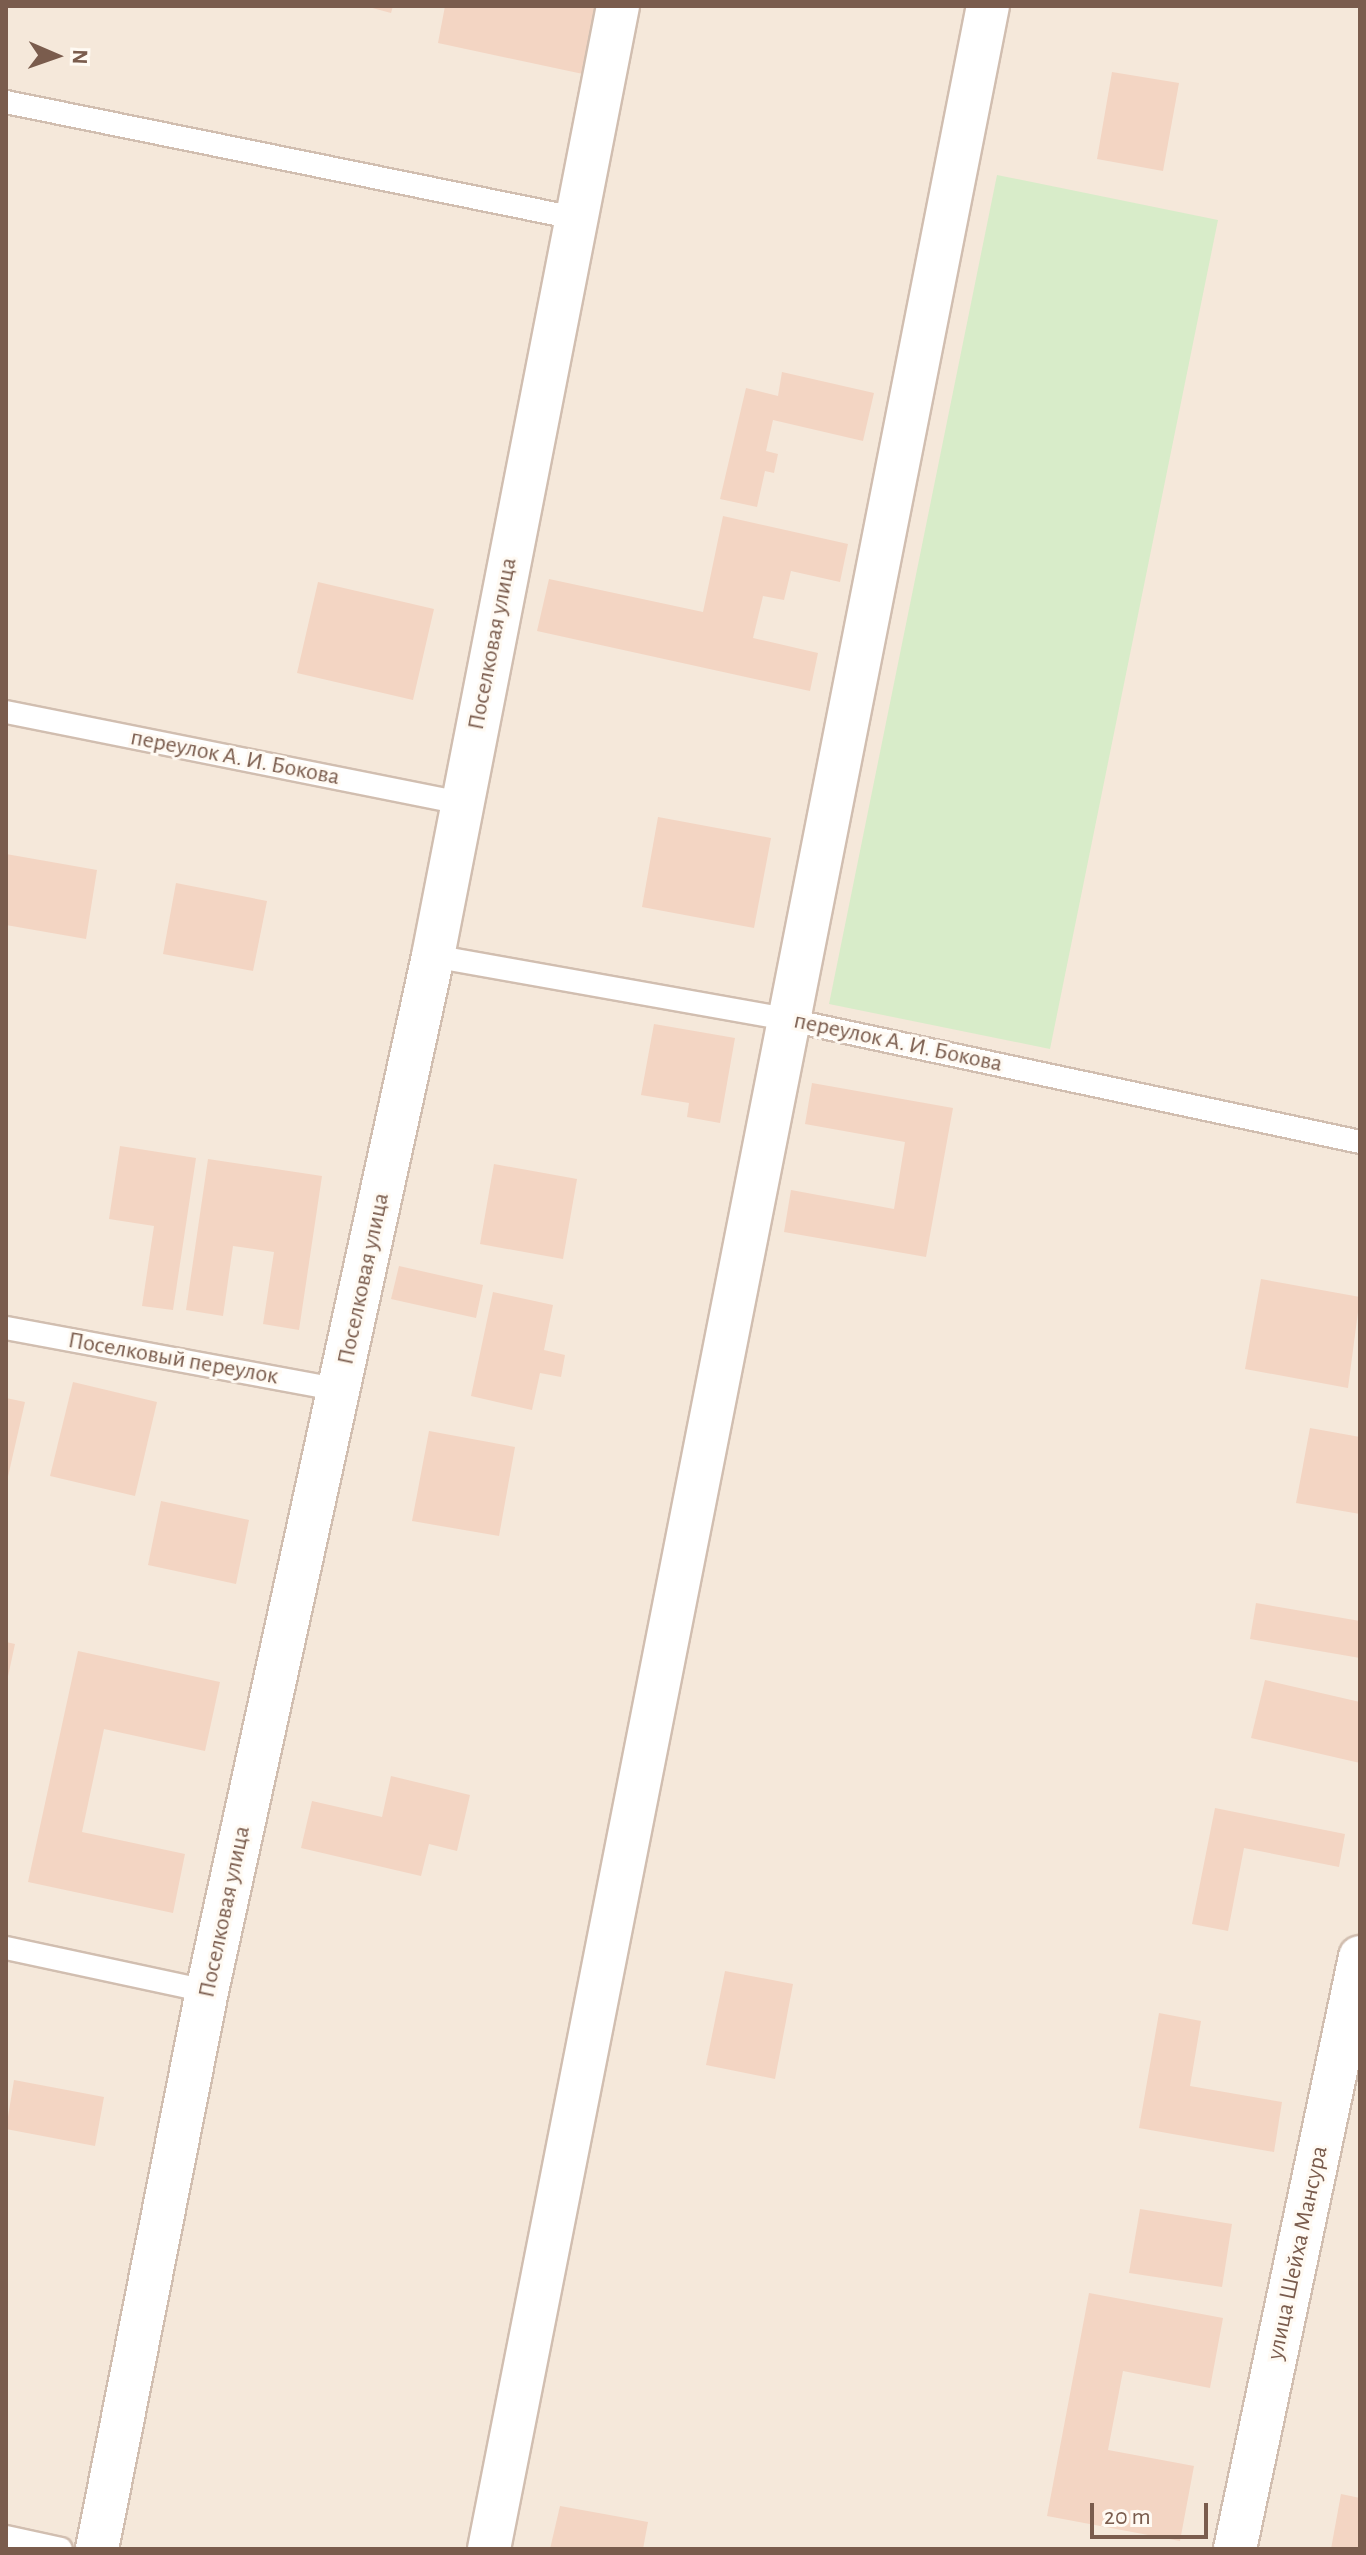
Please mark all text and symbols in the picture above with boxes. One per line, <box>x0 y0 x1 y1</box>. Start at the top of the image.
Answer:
north arrow <box>16 16 96 96</box>
text: N <box>69 49 91 65</box>
street label: Поселковая улица <box>462 555 524 733</box>
street label: переулок А. И. Бокова <box>128 724 342 792</box>
street label: переулок А. И. Бокова <box>791 1007 1005 1079</box>
street label: Поселковая улица <box>332 1190 396 1368</box>
street label: Поселковый переулок <box>66 1326 280 1392</box>
street label: Поселковая улица <box>193 1823 257 2001</box>
street label: улица Шейха Мансура <box>1261 2143 1335 2363</box>
scale bar <box>1094 2487 1212 2537</box>
text: 20 m <box>1104 2505 1151 2529</box>

